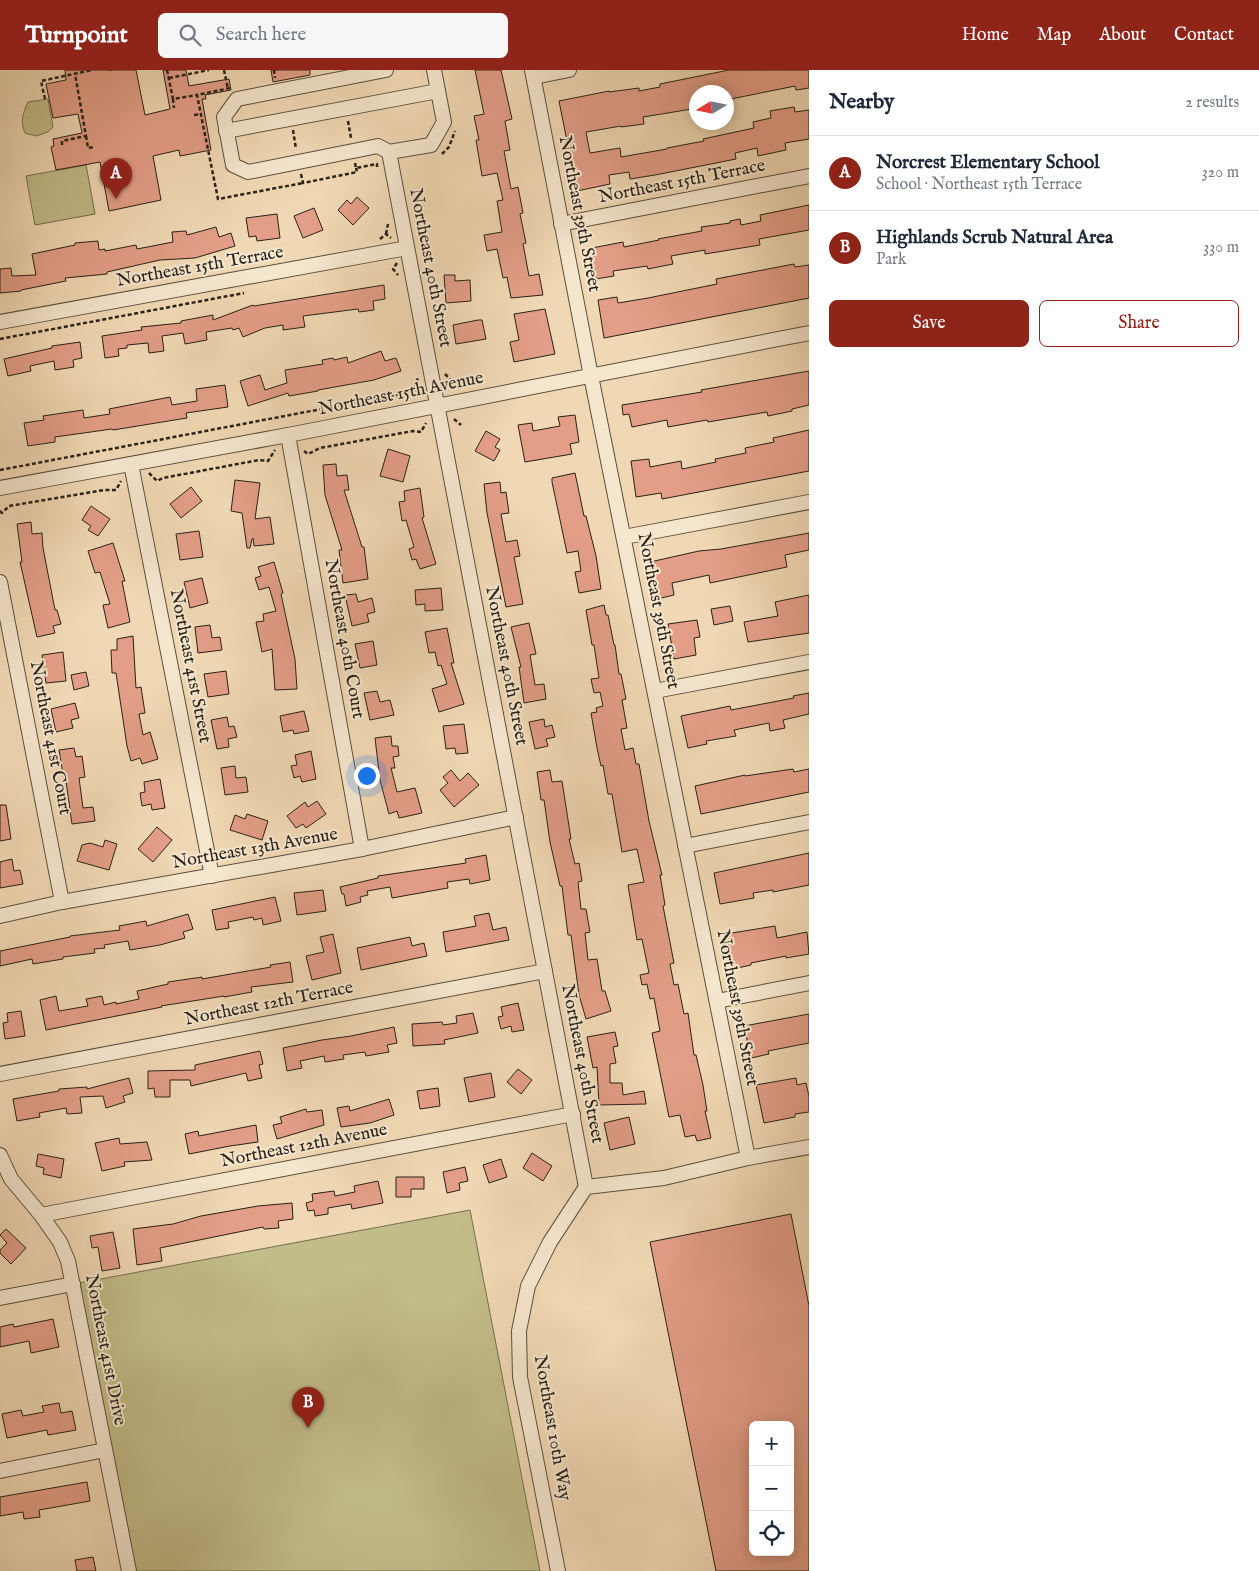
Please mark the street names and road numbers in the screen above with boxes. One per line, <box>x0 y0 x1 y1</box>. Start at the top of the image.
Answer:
street label: Northeast 39th Street <box>553 134 605 294</box>
street label: Northeast 15th Terrace <box>597 155 767 209</box>
street label: Northeast 40th Street <box>403 187 457 349</box>
street label: Northeast 15th Terrace <box>115 241 285 293</box>
street label: Northeast 15th Avenue <box>317 367 485 421</box>
street label: Northeast 39th Street <box>632 531 684 691</box>
street label: Northeast 40th Court <box>319 557 369 721</box>
street label: Northeast 40th Street <box>479 585 533 747</box>
street label: Northeast 41st Street <box>164 587 216 745</box>
street label: Northeast 41st Court <box>24 659 76 817</box>
street label: Northeast 13th Avenue <box>170 823 340 875</box>
street label: Northeast 39th Street <box>711 928 763 1088</box>
street label: Northeast 12th Terrace <box>183 976 355 1032</box>
street label: Northeast 40th Street <box>555 983 609 1145</box>
street label: Northeast 12th Avenue <box>219 1119 389 1173</box>
street label: Northeast 41st Drive <box>79 1273 131 1427</box>
street label: Northeast 10th Way <box>528 1354 576 1503</box>

